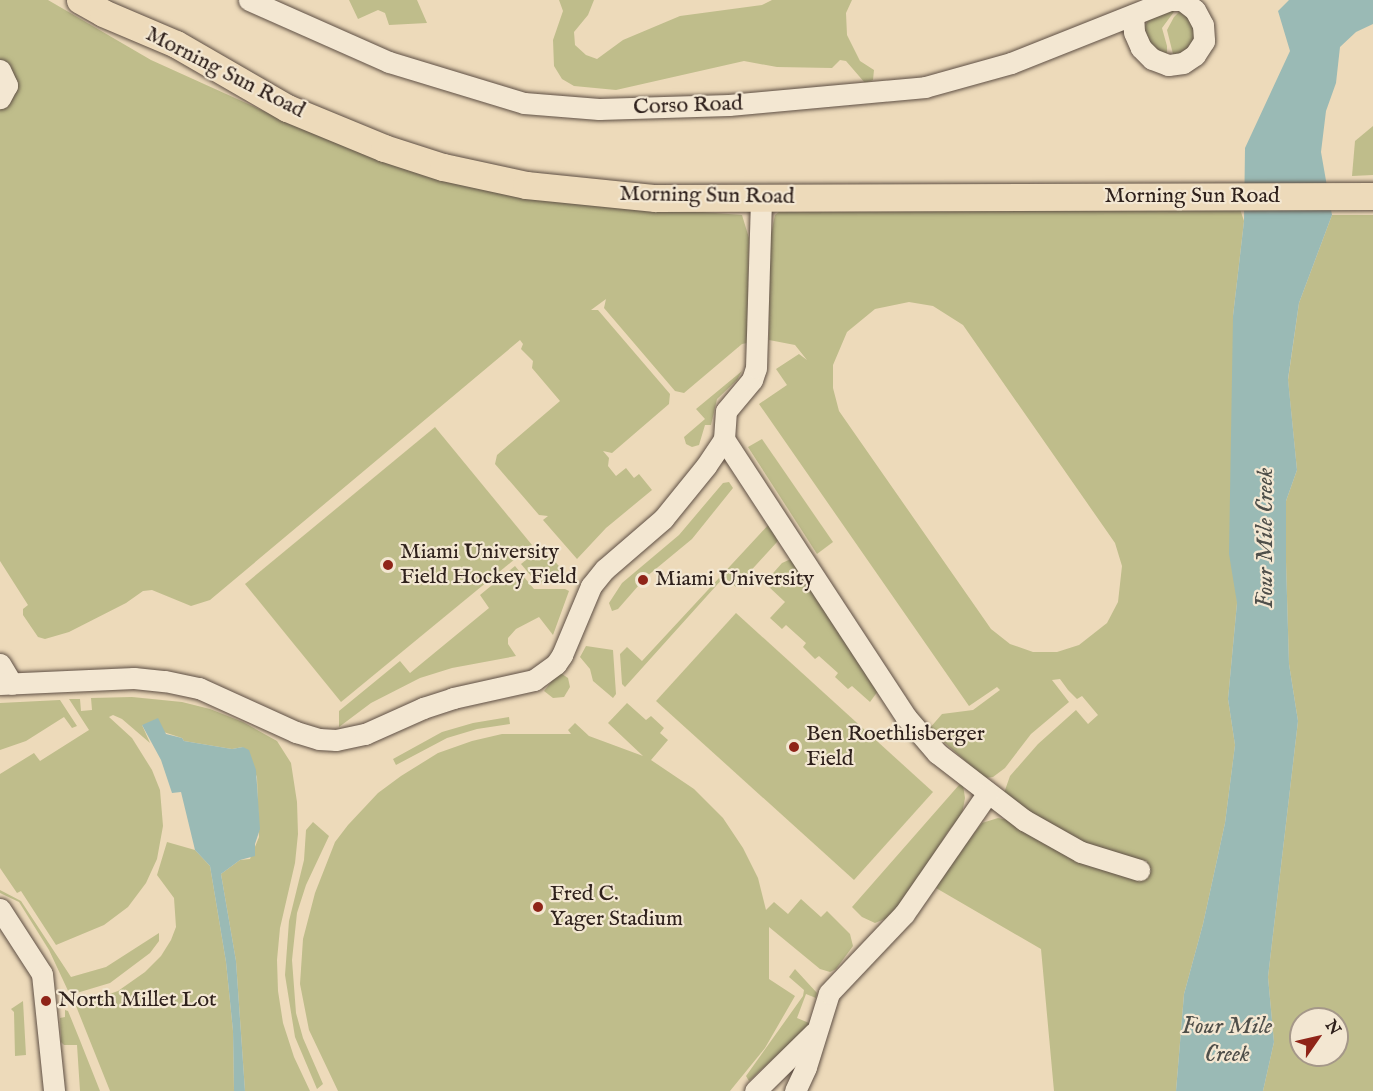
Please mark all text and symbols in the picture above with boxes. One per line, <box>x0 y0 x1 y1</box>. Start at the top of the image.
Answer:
street label: Morning Sun Road <box>141 21 309 125</box>
street label: Corso Road <box>633 91 743 121</box>
street label: Morning Sun Road <box>619 181 795 211</box>
street label: Morning Sun Road <box>1104 184 1280 210</box>
water label: Four Mile Creek <box>1252 468 1280 608</box>
place label: Miami University Field Hockey Field <box>400 539 577 590</box>
marker: Miami University Field Hockey Field <box>381 558 395 572</box>
place label: Miami University <box>655 567 814 593</box>
marker: Miami University <box>636 573 650 587</box>
place label: Ben Roethlisberger Field <box>806 721 985 772</box>
marker: Ben Roethlisberger Field <box>787 740 801 754</box>
place label: Fred C. Yager Stadium <box>550 881 683 932</box>
marker: Fred C. Yager Stadium <box>531 900 545 914</box>
place label: North Millet Lot <box>58 988 217 1014</box>
marker: North Millet Lot <box>39 994 53 1008</box>
north arrow <box>1289 1007 1349 1067</box>
water label: Four Mile Creek <box>1182 1013 1272 1069</box>
text: N <box>1320 1017 1344 1039</box>

